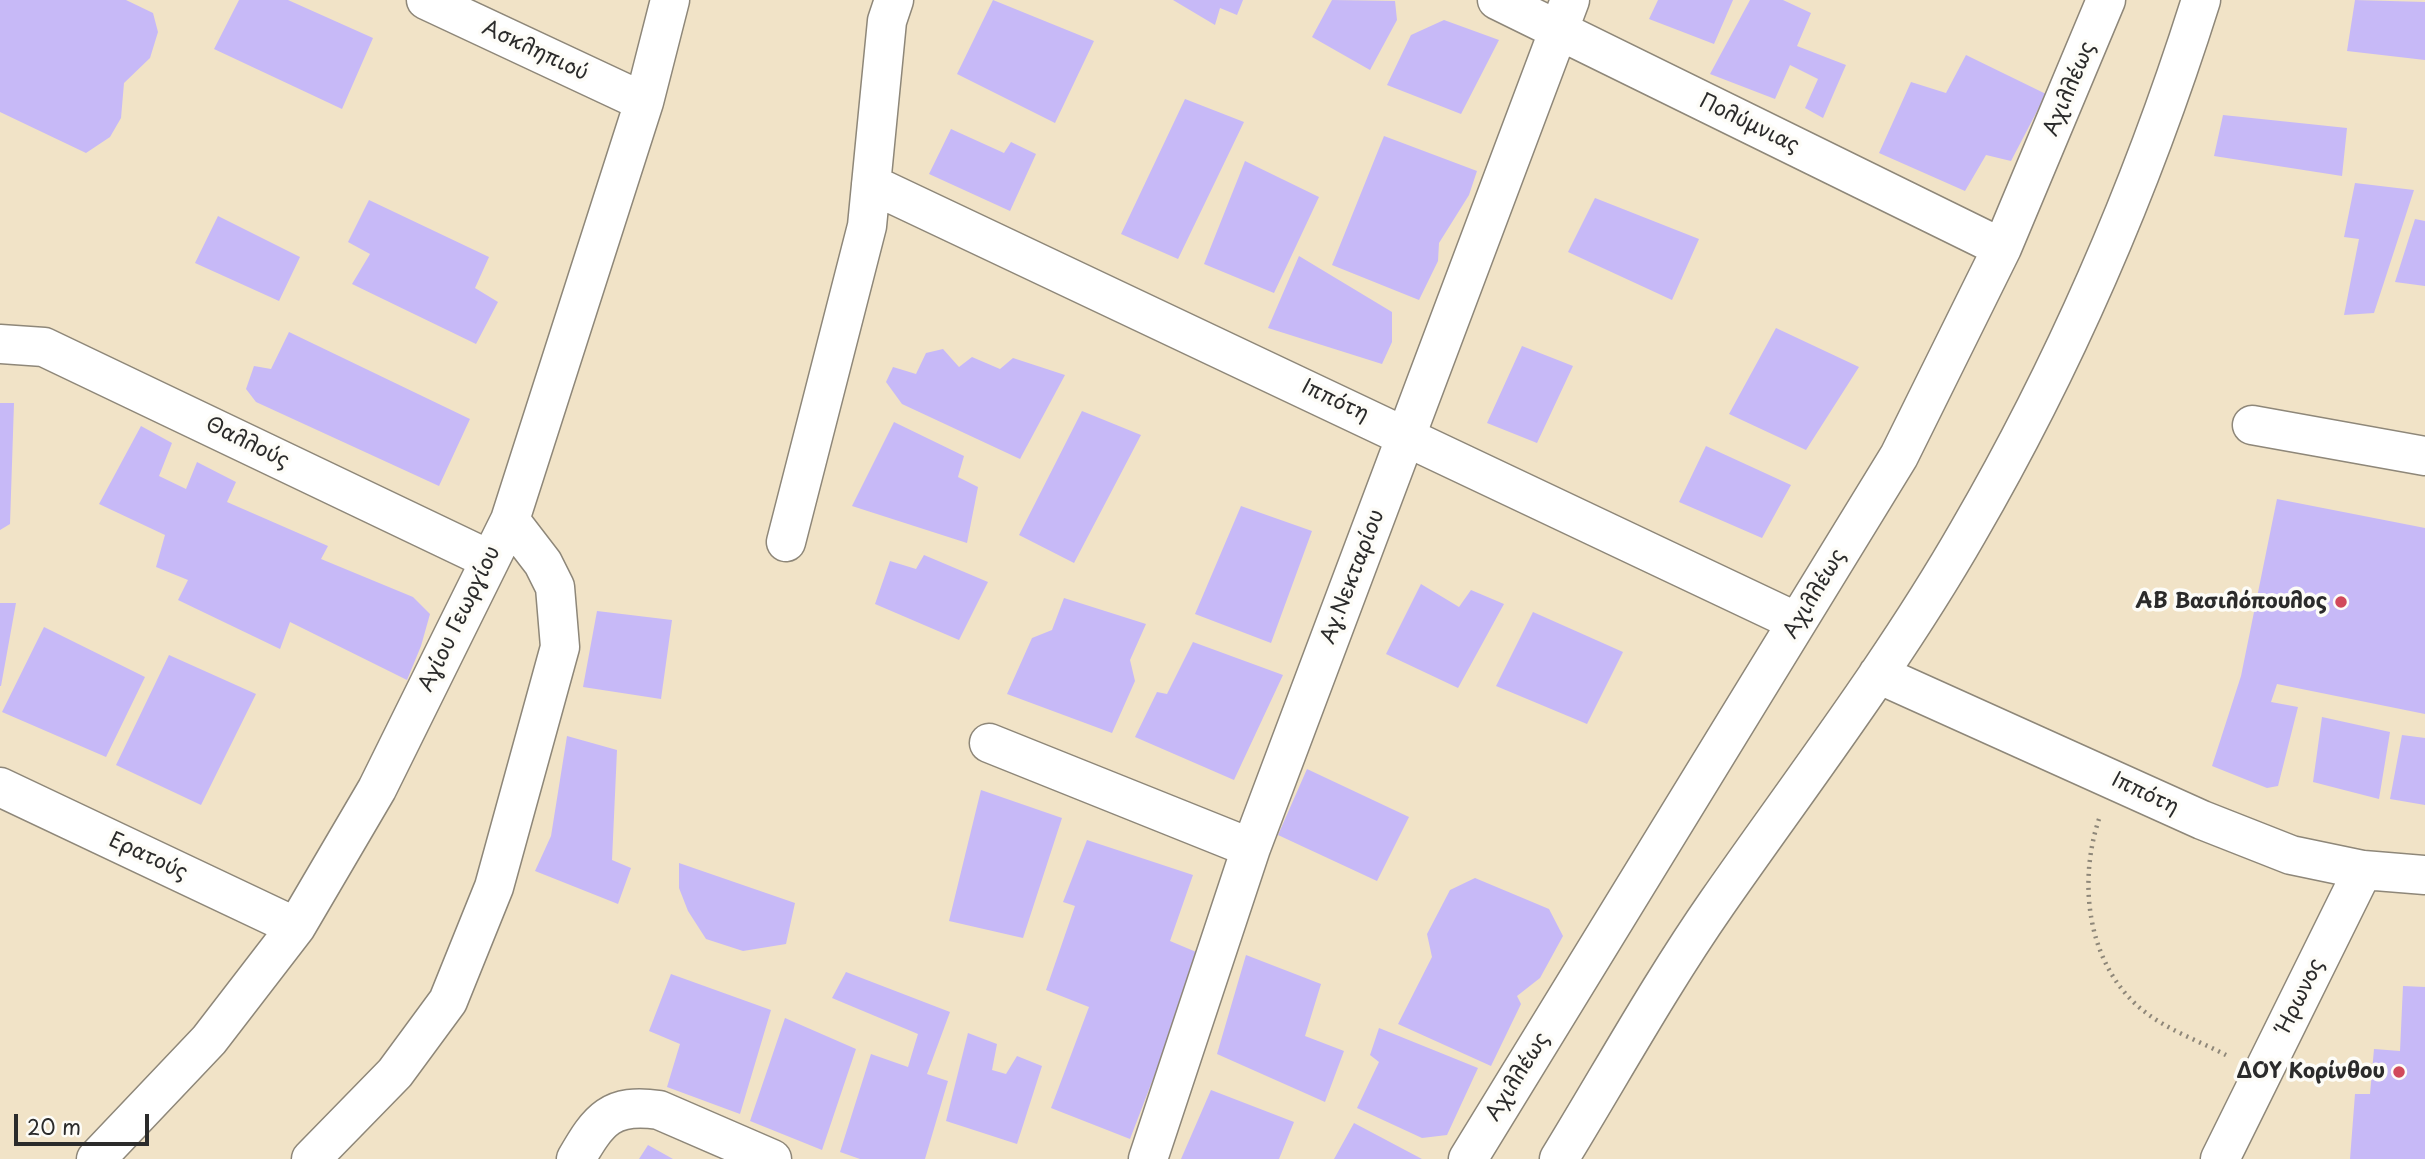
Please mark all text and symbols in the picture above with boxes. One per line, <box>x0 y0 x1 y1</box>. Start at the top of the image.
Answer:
street label: Ασκληπιού <box>478 16 592 86</box>
street label: Αχιλλέως <box>2039 38 2101 140</box>
street label: Πολύμνιας <box>1695 89 1803 159</box>
street label: Ιππότη <box>1297 375 1373 427</box>
street label: Θαλλούς <box>201 412 293 474</box>
street label: Αγ.Νεκταρίου <box>1316 506 1390 648</box>
street label: Αγίου Γεωργίου <box>414 542 506 696</box>
street label: Αχιλλέως <box>1779 545 1851 643</box>
place label: ΑΒ Βασιλόπουλος <box>2136 589 2327 615</box>
marker: ΑΒ Βασιλόπουλος <box>2333 594 2349 610</box>
street label: Ιππότη <box>2107 768 2183 820</box>
street label: Ερατούς <box>105 828 191 886</box>
street label: Ήρωνος <box>2272 955 2330 1037</box>
street label: Αχιλλέως <box>1481 1028 1555 1126</box>
place label: ΔΟΥ Κορίνθου <box>2236 1059 2385 1085</box>
marker: ΔΟΥ Κορίνθου <box>2391 1064 2407 1080</box>
scale bar <box>18 1100 152 1144</box>
text: 20 m <box>27 1110 81 1142</box>

